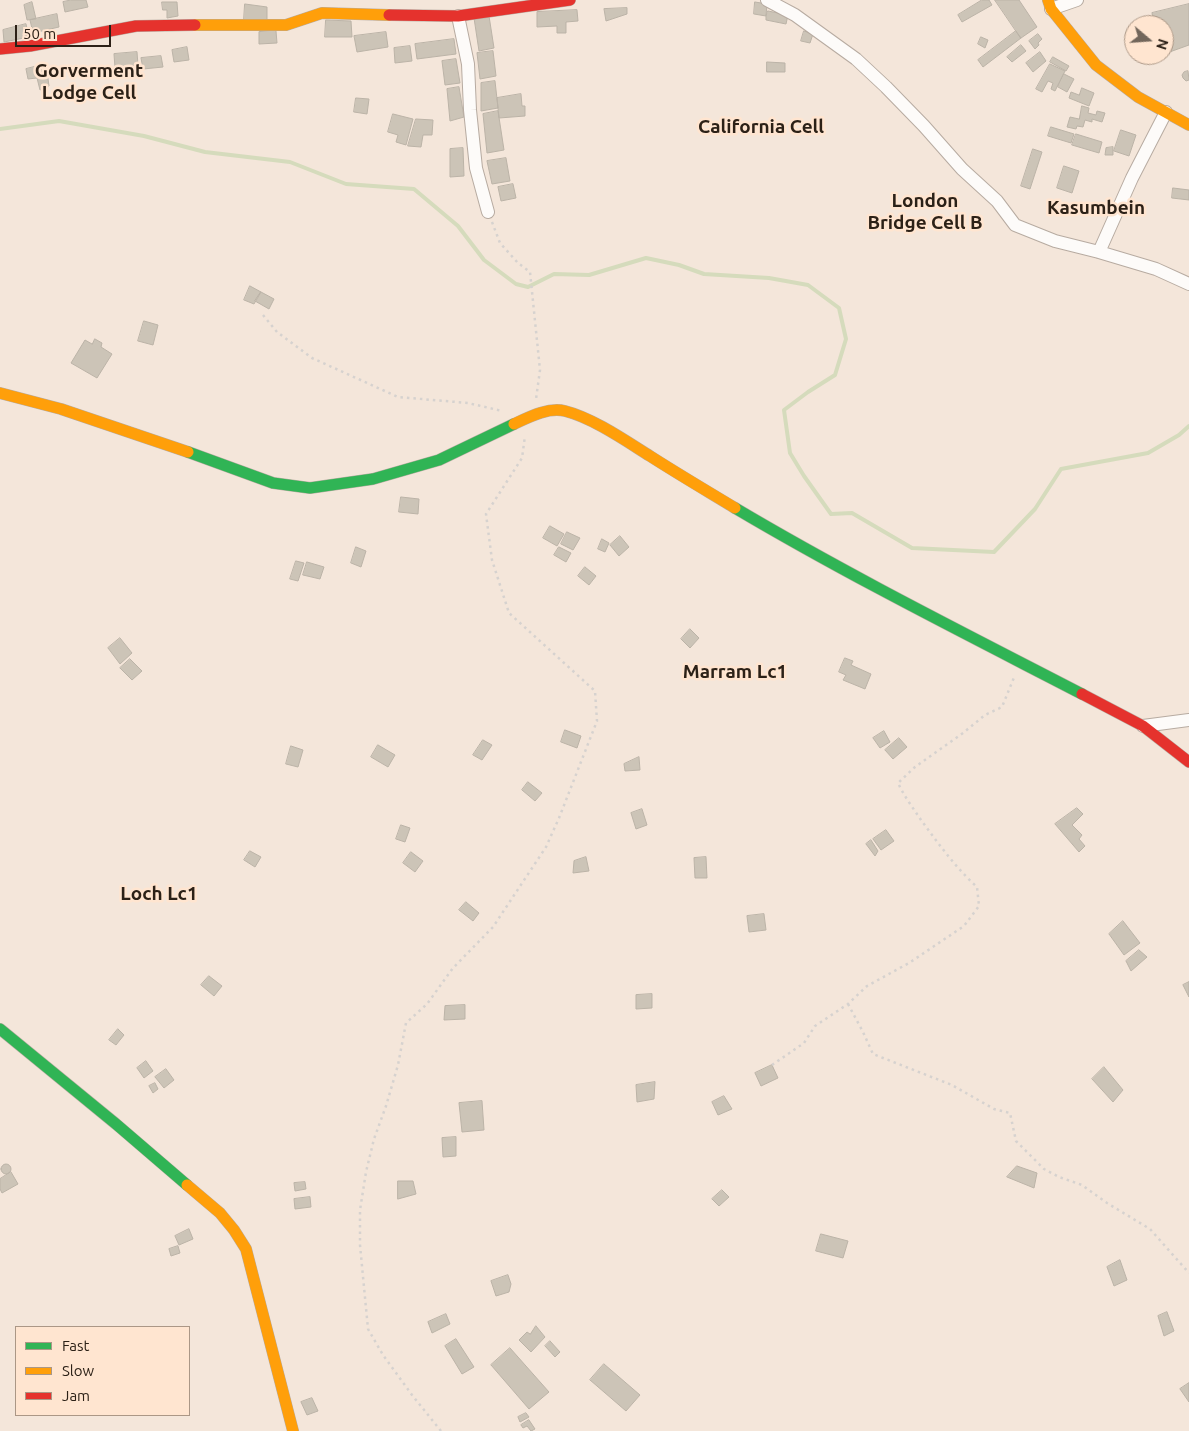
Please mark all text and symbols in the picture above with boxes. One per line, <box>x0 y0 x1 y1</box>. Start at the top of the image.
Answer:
scale bar <box>18 15 114 47</box>
north arrow <box>1124 15 1174 65</box>
text: 50 m <box>23 25 56 42</box>
text: N <box>1153 37 1172 52</box>
district label: Gorverment Lodge Cell <box>35 60 143 104</box>
district label: California Cell <box>698 116 824 138</box>
district label: London Bridge Cell B <box>867 190 983 234</box>
district label: Kasumbein <box>1047 197 1145 219</box>
district label: Marram Lc1 <box>683 661 787 683</box>
district label: Loch Lc1 <box>120 883 198 905</box>
legend <box>15 1326 190 1416</box>
text: Fast <box>62 1337 89 1354</box>
text: Slow <box>62 1362 94 1379</box>
text: Jam <box>62 1387 90 1404</box>

